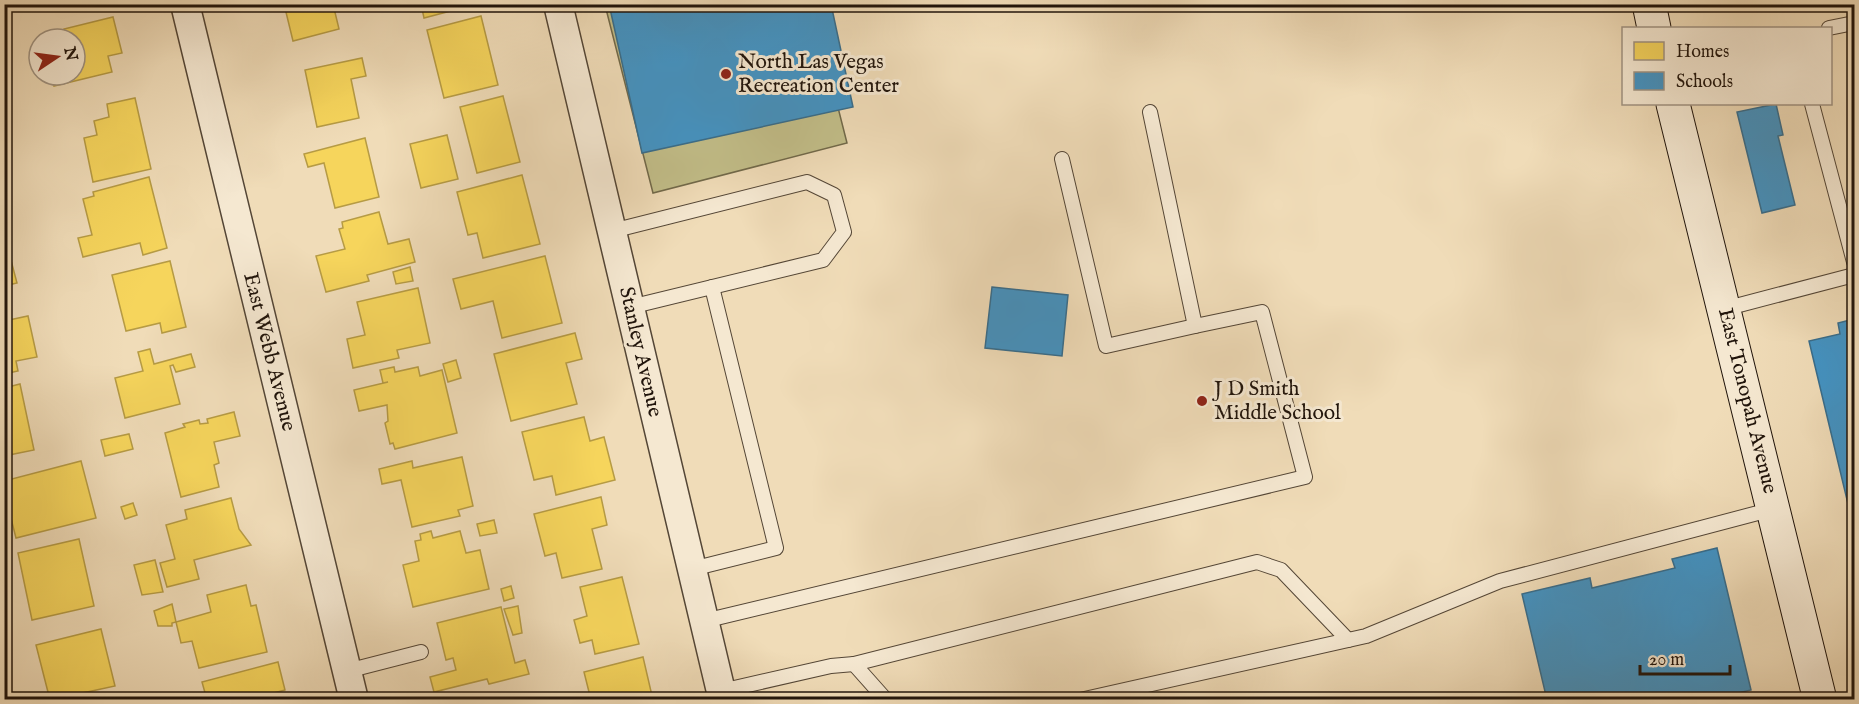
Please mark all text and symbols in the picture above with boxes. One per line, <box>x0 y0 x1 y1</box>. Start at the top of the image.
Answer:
north arrow <box>27 27 87 87</box>
legend <box>1622 27 1832 105</box>
text: Homes <box>1676 41 1729 64</box>
text: N <box>58 44 81 63</box>
place label: North Las Vegas Recreation Center <box>738 49 899 100</box>
marker: North Las Vegas Recreation Center <box>719 67 733 81</box>
text: Schools <box>1676 71 1733 94</box>
street label: East Webb Avenue <box>236 270 302 435</box>
street label: Stanley Avenue <box>612 284 668 420</box>
street label: East Tonopah Avenue <box>1711 305 1783 497</box>
place label: J D Smith Middle School <box>1212 376 1341 427</box>
marker: J D Smith Middle School <box>1195 394 1209 408</box>
scale bar <box>1640 638 1730 676</box>
text: 20 m <box>1649 649 1684 672</box>

